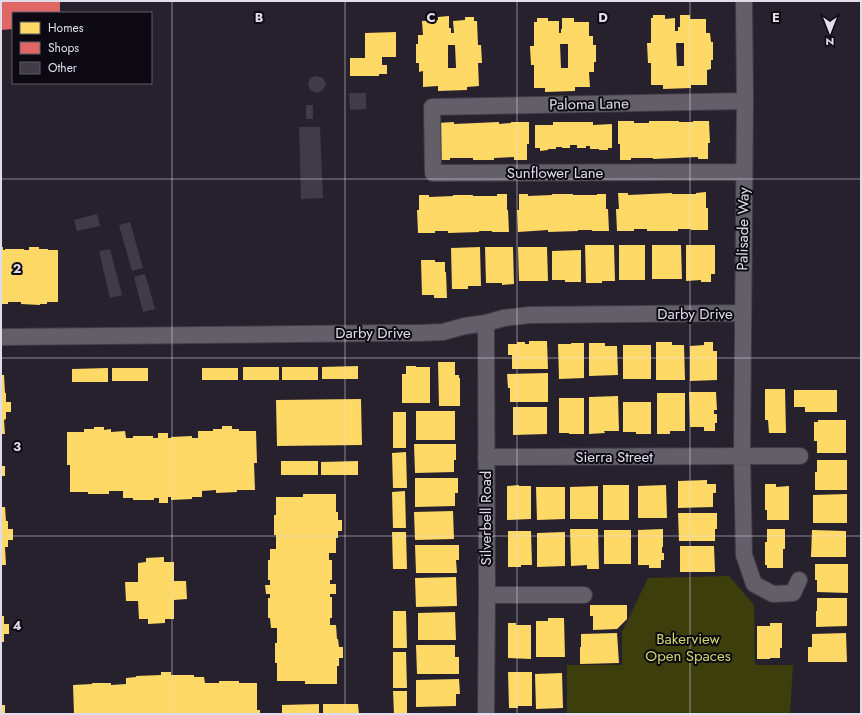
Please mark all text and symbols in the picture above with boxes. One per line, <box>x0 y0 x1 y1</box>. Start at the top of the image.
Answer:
text: B <box>255 8 264 27</box>
text: C <box>426 8 436 27</box>
text: D <box>598 8 608 27</box>
text: E <box>772 8 780 27</box>
legend <box>12 12 152 84</box>
north arrow <box>810 12 850 52</box>
text: Homes <box>48 19 84 37</box>
text: N <box>826 34 834 50</box>
text: Shops <box>48 39 79 57</box>
text: Other <box>48 59 78 77</box>
street label: Paloma Lane <box>549 92 629 116</box>
street label: Sunflower Lane <box>507 162 604 184</box>
street label: Palisade Way <box>731 187 755 271</box>
text: 2 <box>13 259 21 278</box>
street label: Darby Drive <box>657 303 733 325</box>
street label: Darby Drive <box>335 322 411 344</box>
text: 3 <box>13 437 21 456</box>
street label: Sierra Street <box>575 446 653 468</box>
street label: Silverbell Road <box>475 471 497 565</box>
text: 4 <box>12 616 22 635</box>
park label: Bakerview Open Spaces <box>645 628 731 667</box>

